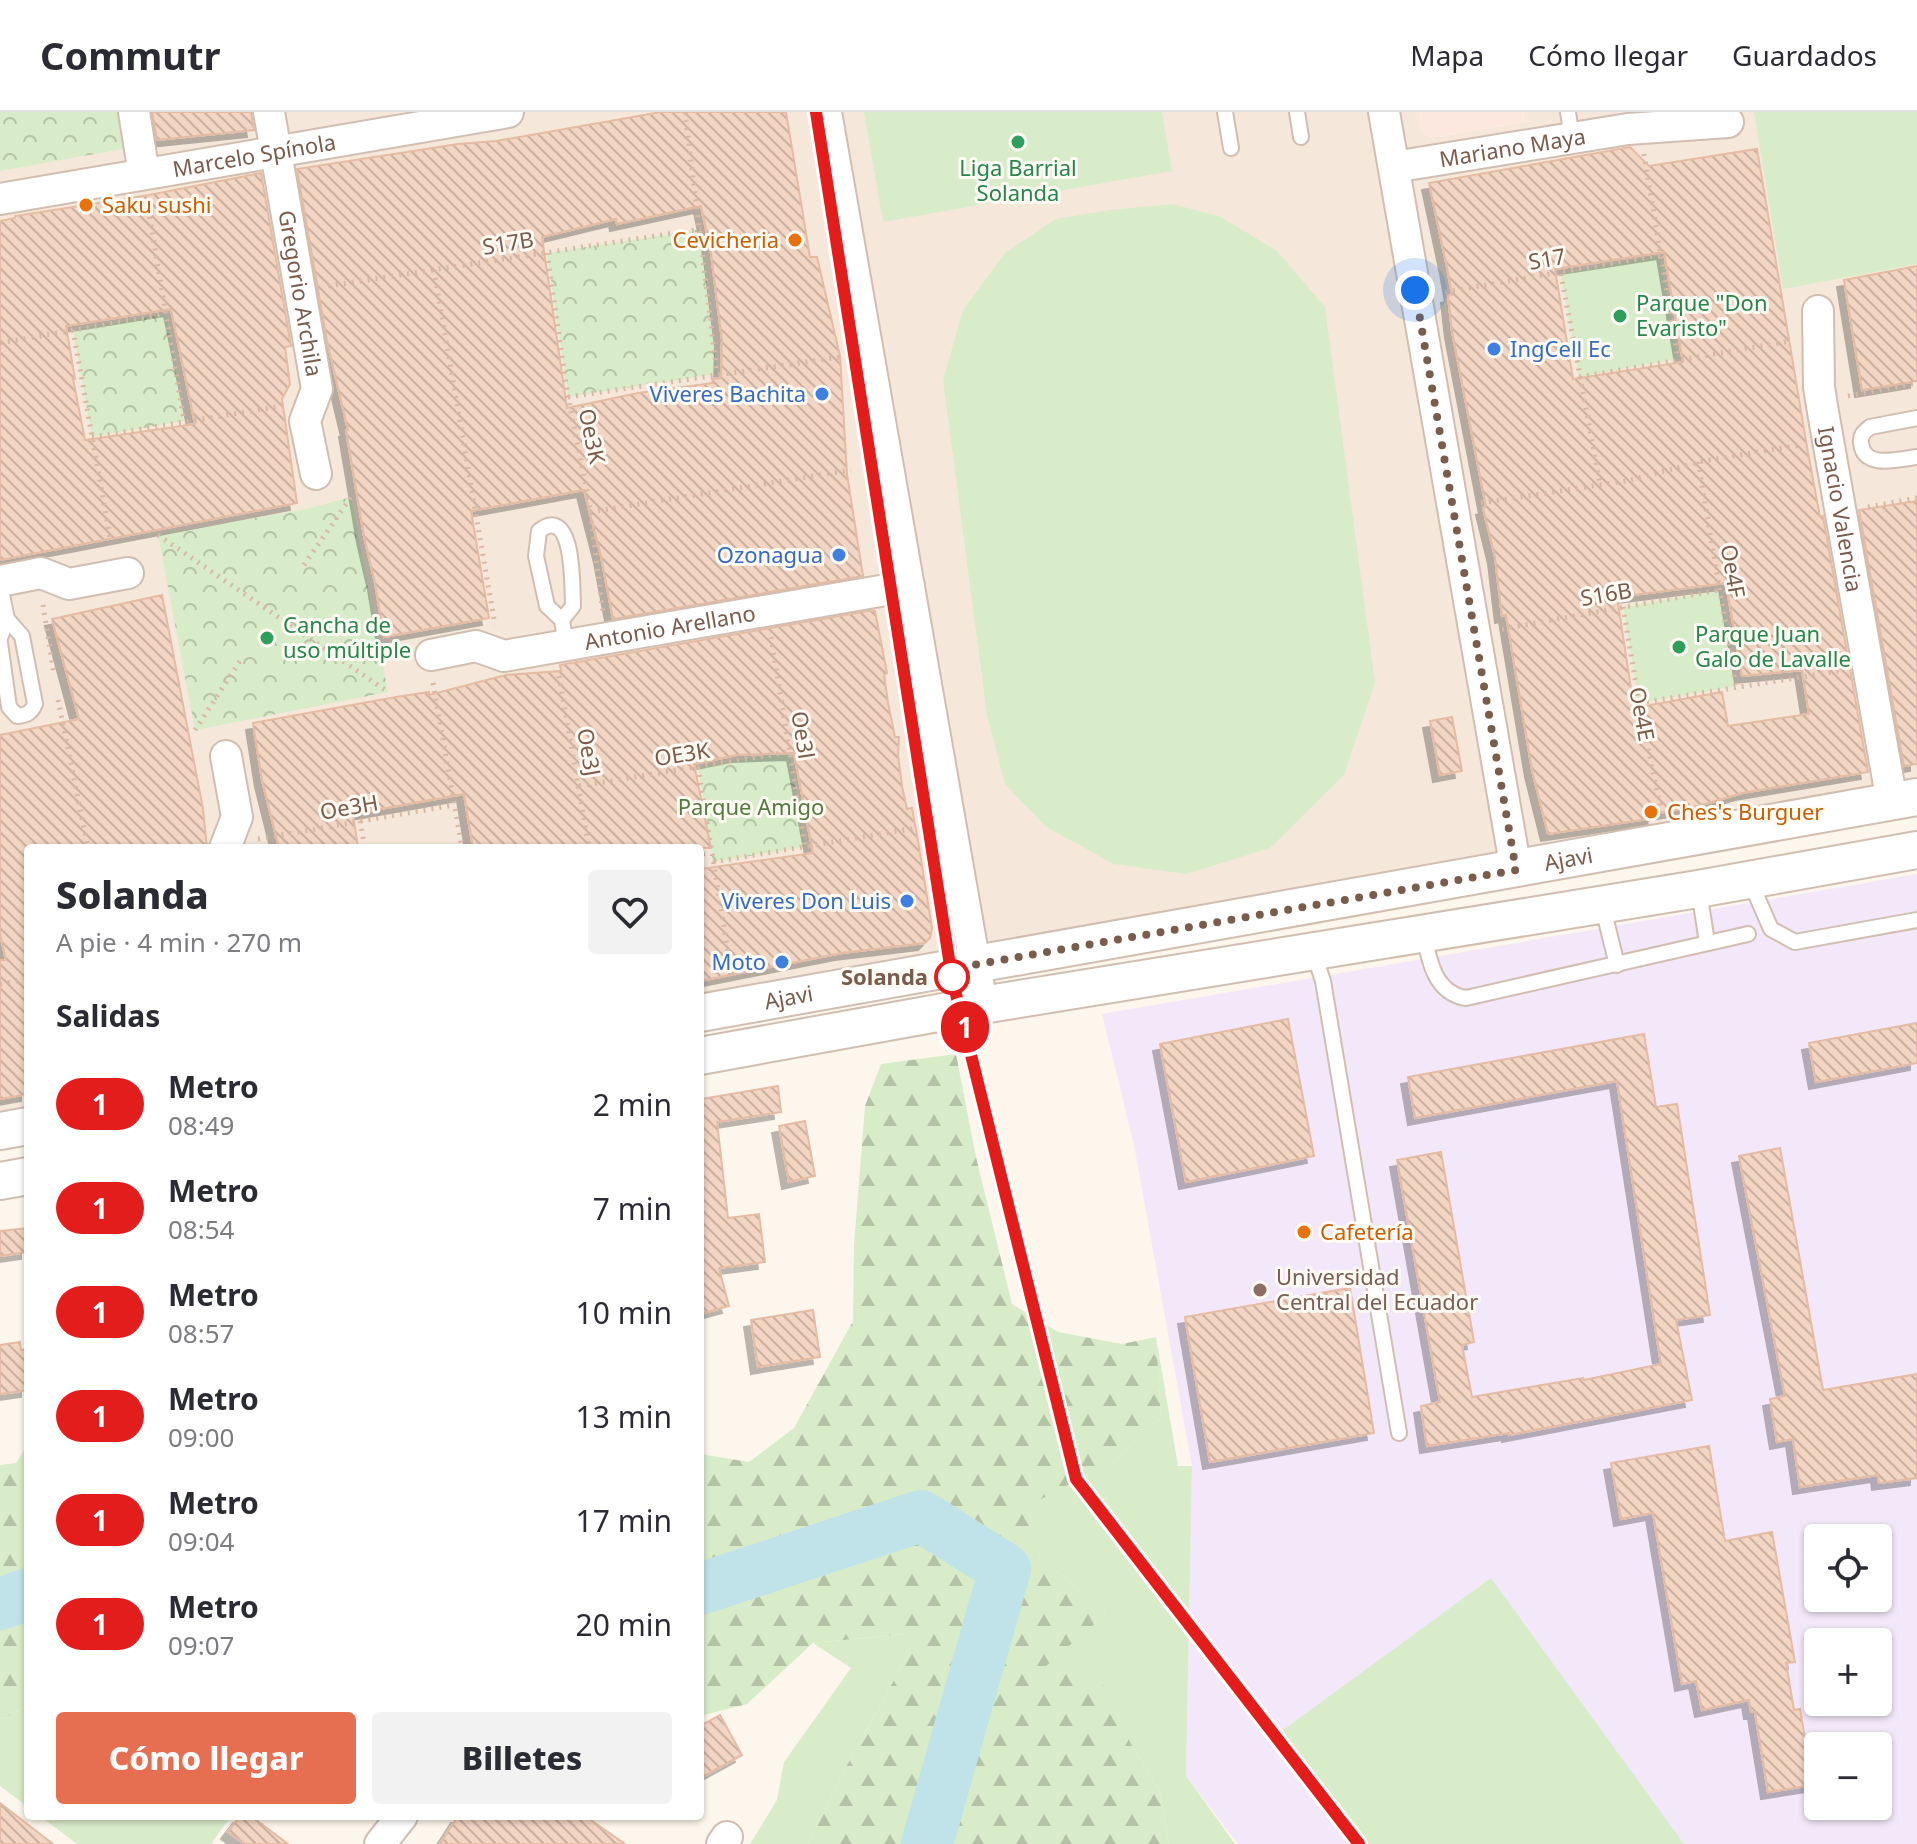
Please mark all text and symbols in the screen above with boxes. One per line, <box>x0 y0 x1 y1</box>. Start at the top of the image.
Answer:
text: Commutr <box>40 29 220 81</box>
text: Mapa <box>1410 36 1484 74</box>
text: Cómo llegar <box>1528 36 1688 74</box>
text: Guardados <box>1732 36 1877 74</box>
street label: Mariano Maya <box>1437 120 1588 173</box>
street label: Marcelo Spínola <box>170 126 338 183</box>
marker: Liga Barrial Solanda <box>1009 133 1027 151</box>
place label: Liga Barrial Solanda <box>959 152 1077 207</box>
place label: Saku sushi <box>102 189 211 219</box>
marker: Saku sushi <box>77 196 95 214</box>
street label: Gregorio Archila <box>272 208 331 379</box>
street label: S17B <box>480 223 536 261</box>
place label: Cevicheria <box>673 224 779 254</box>
marker: Cevicheria <box>786 231 804 249</box>
street label: S17 <box>1526 240 1568 276</box>
your location <box>1395 270 1435 310</box>
place label: Parque "Don Evaristo" <box>1636 287 1768 342</box>
marker: Parque "Don Evaristo" <box>1611 307 1629 325</box>
place label: IngCell Ec <box>1510 333 1611 363</box>
marker: IngCell Ec <box>1485 340 1503 358</box>
place label: Viveres Bachita <box>649 378 806 408</box>
marker: Viveres Bachita <box>813 385 831 403</box>
street label: Oe3K <box>573 405 614 467</box>
street label: Ignacio Valencia <box>1812 424 1871 594</box>
place label: Ozonagua <box>717 539 823 569</box>
street label: Oe4F <box>1715 542 1753 600</box>
marker: Ozonagua <box>830 546 848 564</box>
street label: S16B <box>1578 574 1634 612</box>
street label: Antonio Arellano <box>582 597 758 656</box>
place label: Cancha de uso múltiple <box>283 609 411 664</box>
place label: Parque Juan Galo de Lavalle <box>1695 618 1851 673</box>
marker: Cancha de uso múltiple <box>258 629 276 647</box>
marker: Parque Juan Galo de Lavalle <box>1670 638 1688 656</box>
street label: Oe4E <box>1623 684 1663 743</box>
street label: Oe3l <box>785 709 823 761</box>
street label: Oe3J <box>571 725 609 778</box>
street label: OE3K <box>652 734 712 772</box>
street label: Oe3H <box>317 786 380 826</box>
park label: Parque Amigo <box>678 791 824 821</box>
place label: Ches's Burguer <box>1667 796 1823 826</box>
marker: Ches's Burguer <box>1642 803 1660 821</box>
street label: Ajavi <box>1542 839 1595 877</box>
text: Solanda <box>56 868 209 920</box>
button: heart <box>588 870 672 954</box>
place label: Viveres Don Luis <box>721 885 891 915</box>
marker: Viveres Don Luis <box>898 892 916 910</box>
text: A pie · 4 min · 270 m <box>56 924 302 960</box>
place label: Moto <box>711 946 766 976</box>
marker: Moto <box>773 953 791 971</box>
marker: Solanda <box>935 960 969 994</box>
place label: Solanda <box>841 961 928 991</box>
street label: Ajavi <box>762 977 815 1015</box>
text: Salidas <box>56 995 160 1036</box>
line badge: 1 <box>939 1001 991 1053</box>
text: 1 <box>957 1008 973 1046</box>
text: Metro <box>168 1066 259 1107</box>
text: 2 min <box>593 1084 672 1125</box>
text: 1 <box>92 1085 108 1123</box>
text: 08:49 <box>168 1107 234 1143</box>
text: Metro <box>168 1170 259 1211</box>
text: 7 min <box>593 1188 672 1229</box>
text: 1 <box>92 1189 108 1227</box>
text: 08:54 <box>168 1211 234 1247</box>
place label: Cafetería <box>1320 1216 1414 1246</box>
marker: Cafetería <box>1295 1223 1313 1241</box>
place label: Universidad Central del Ecuador <box>1276 1261 1478 1316</box>
text: Metro <box>168 1274 259 1315</box>
marker: Universidad Central del Ecuador <box>1251 1281 1269 1299</box>
text: 10 min <box>576 1292 672 1333</box>
text: 1 <box>92 1293 108 1331</box>
text: 08:57 <box>168 1315 234 1351</box>
text: Metro <box>168 1378 259 1419</box>
text: 13 min <box>576 1396 672 1437</box>
text: 1 <box>92 1397 108 1435</box>
text: 09:00 <box>168 1419 234 1455</box>
text: Metro <box>168 1482 259 1523</box>
text: 17 min <box>576 1500 672 1541</box>
text: 1 <box>92 1501 108 1539</box>
text: 09:04 <box>168 1523 234 1559</box>
map controls <box>1804 1524 1892 1820</box>
button: locate <box>1804 1524 1892 1612</box>
text: Metro <box>168 1586 259 1627</box>
text: 20 min <box>576 1604 672 1645</box>
text: 1 <box>92 1605 108 1643</box>
text: 09:07 <box>168 1627 234 1663</box>
button: + <box>1804 1628 1892 1716</box>
button: Cómo llegar <box>56 1712 356 1804</box>
button: Billetes <box>372 1712 672 1804</box>
button: − <box>1804 1732 1892 1820</box>

